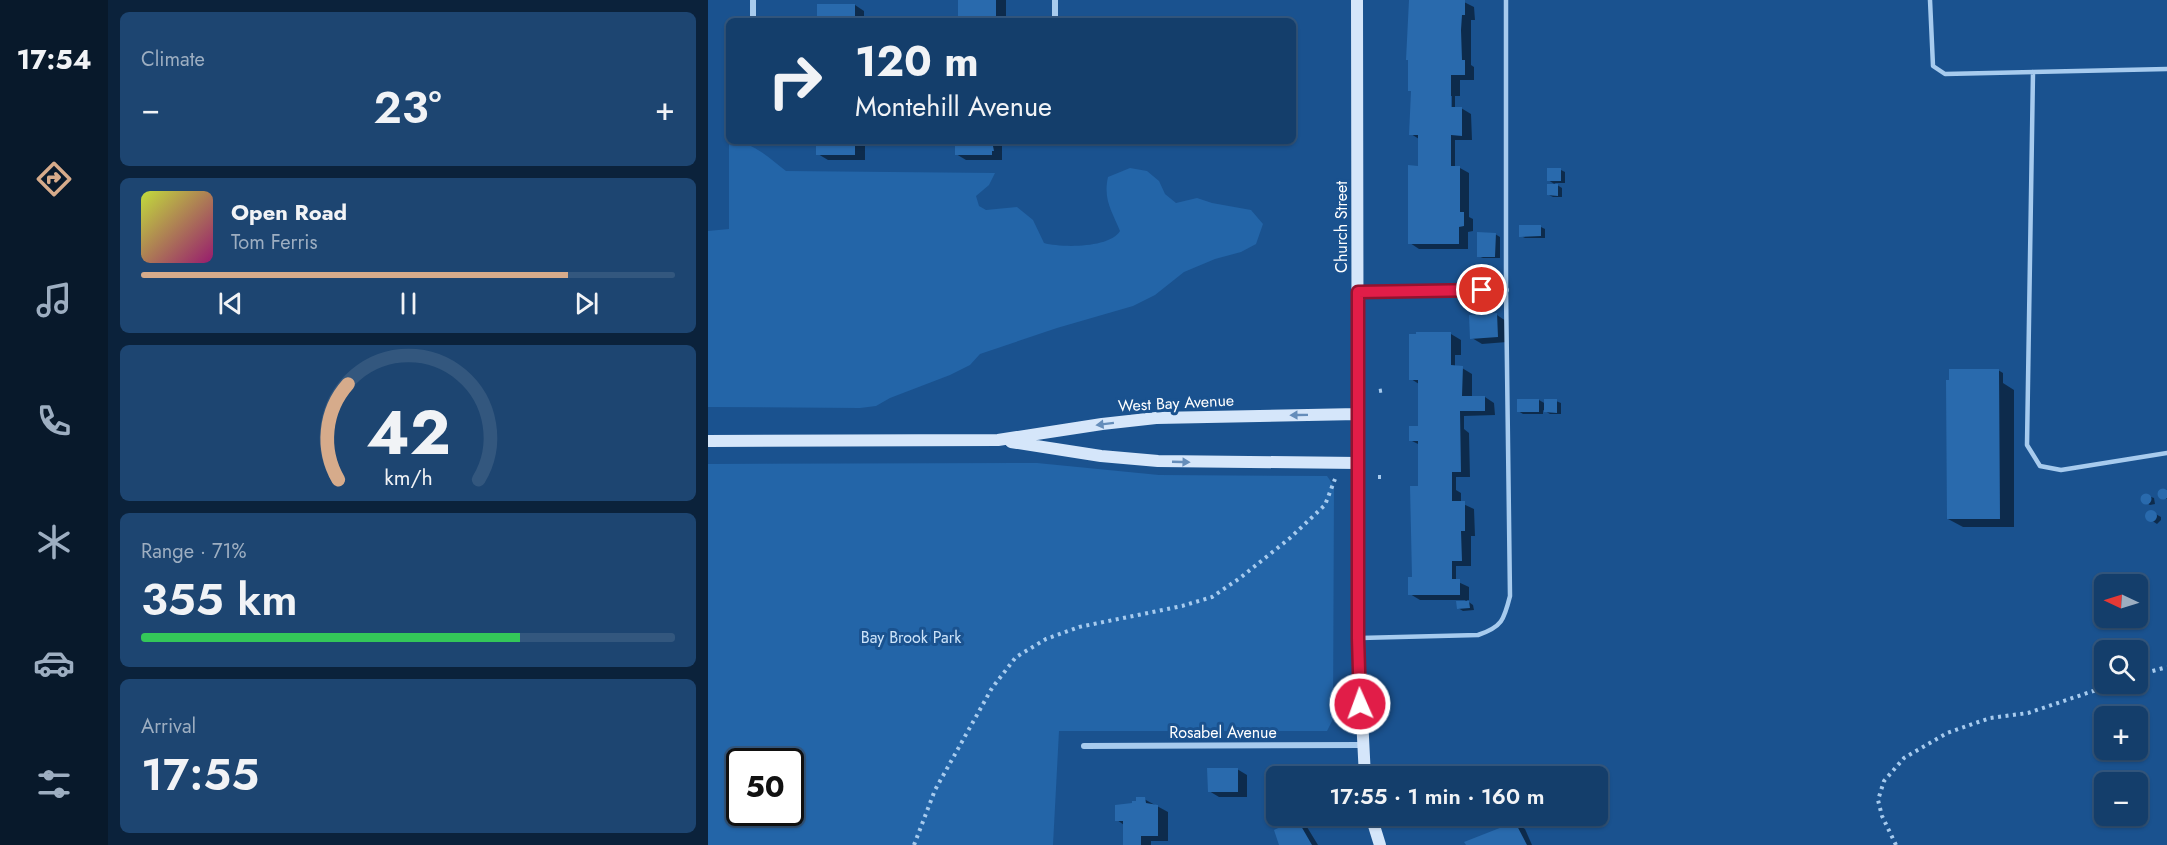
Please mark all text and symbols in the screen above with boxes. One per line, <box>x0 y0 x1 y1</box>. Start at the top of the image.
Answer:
text: 120 m <box>855 31 979 92</box>
text: 17:54 <box>17 40 91 79</box>
icon: right <box>756 42 834 120</box>
text: Climate <box>141 45 205 74</box>
text: 23° <box>373 75 442 140</box>
text: − <box>141 85 160 132</box>
text: + <box>655 85 675 132</box>
text: Montehill Avenue <box>855 87 1052 126</box>
icon: directions <box>33 158 75 200</box>
street label: Church Street <box>1330 181 1353 273</box>
text: Open Road <box>231 196 347 228</box>
text: Tom Ferris <box>231 228 318 257</box>
pin <box>1456 264 1507 315</box>
icon: arrive <box>1465 273 1498 306</box>
icon: music <box>33 279 75 321</box>
icon: previous <box>214 287 247 320</box>
icon: pause <box>392 287 425 320</box>
icon: next <box>570 287 603 320</box>
text: 42 <box>366 387 450 477</box>
street label: West Bay Avenue <box>1117 388 1235 418</box>
icon: phone <box>33 400 75 442</box>
one-way arrow <box>1290 410 1309 420</box>
one-way arrow <box>1095 419 1114 428</box>
one-way arrow <box>1171 458 1190 467</box>
text: km/h <box>384 462 432 493</box>
icon: climate <box>33 521 75 563</box>
text: Range · 71% <box>141 537 247 566</box>
text: 355 km <box>141 567 298 632</box>
north arrow <box>2094 574 2148 628</box>
map controls <box>2094 574 2148 826</box>
park label: Bay Brook Park <box>861 626 962 649</box>
button: search <box>2094 640 2148 694</box>
icon: car <box>33 642 75 684</box>
position arrow <box>1328 672 1392 736</box>
button: + <box>2094 706 2148 760</box>
text: Arrival <box>141 712 196 741</box>
street label: Rosabel Avenue <box>1169 721 1277 744</box>
text: 17:55 <box>141 742 259 807</box>
speed limit sign: 50 <box>726 748 804 826</box>
icon: filters <box>33 763 75 805</box>
button: − <box>2094 772 2148 826</box>
text: 17:55 · 1 min · 160 m <box>1330 780 1544 812</box>

